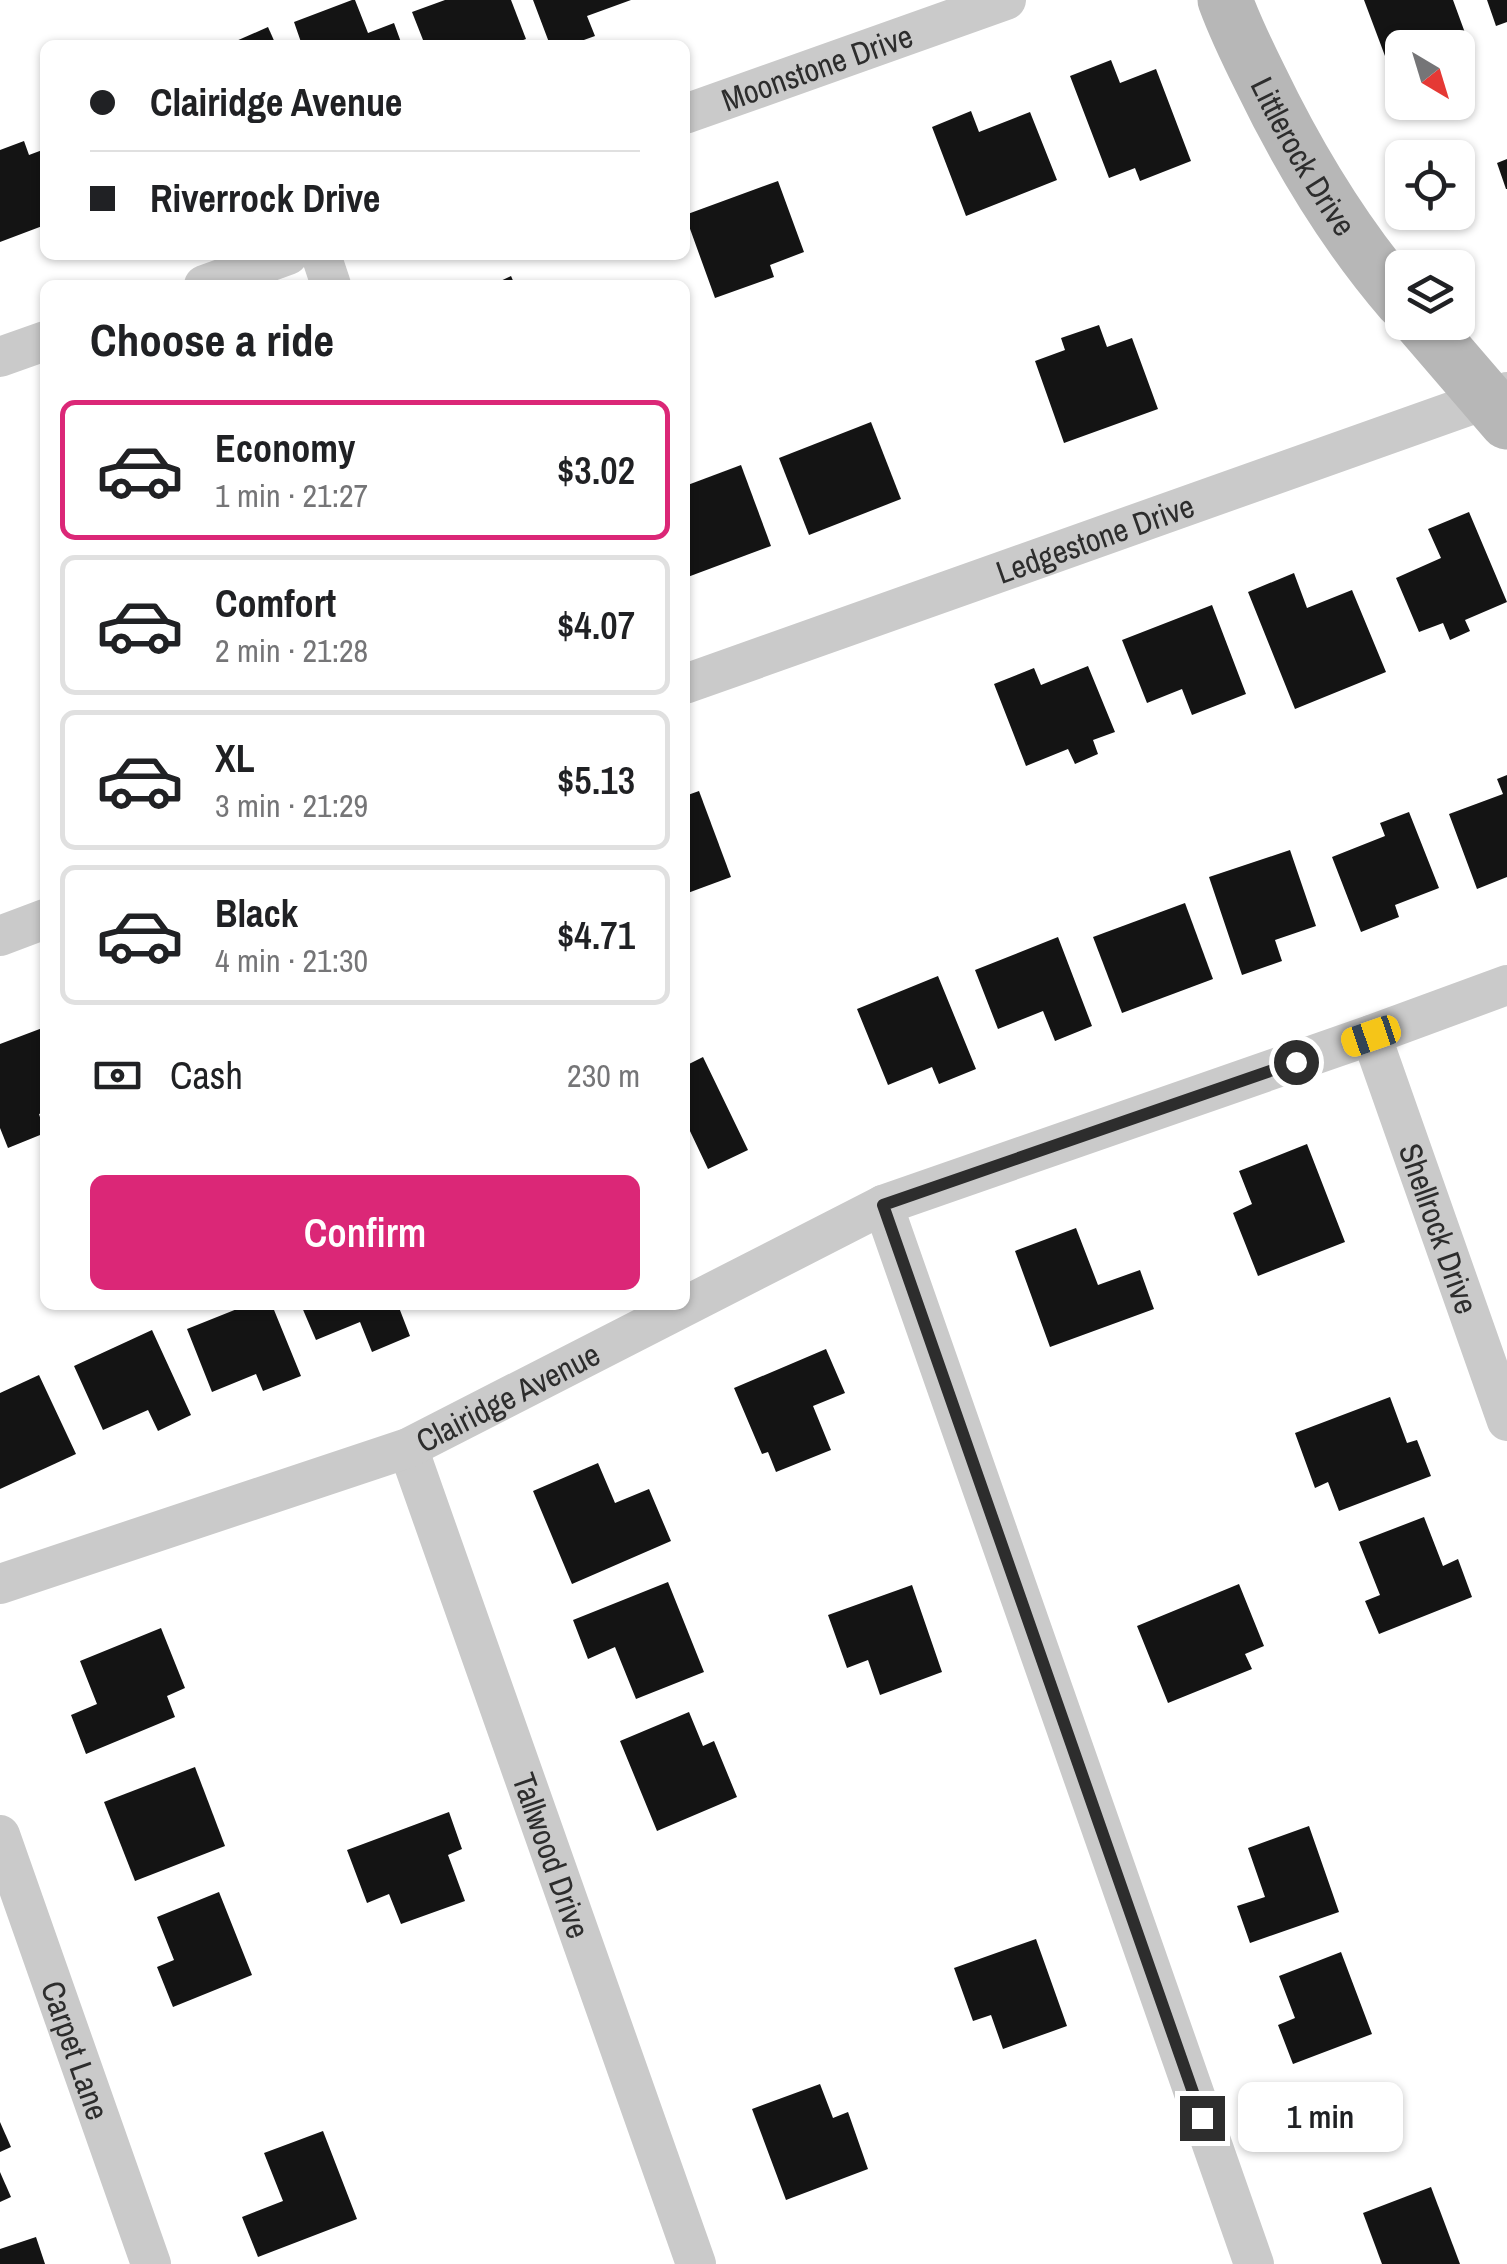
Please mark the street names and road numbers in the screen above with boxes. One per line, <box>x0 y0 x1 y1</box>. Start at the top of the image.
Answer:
street label: Moonstone Drive <box>716 13 918 121</box>
street label: Littlerock Drive <box>1241 70 1366 244</box>
street label: Ledgestone Drive <box>990 483 1200 593</box>
street label: Shellrock Drive <box>1389 1137 1489 1319</box>
street label: Clairidge Avenue <box>408 1332 607 1462</box>
street label: Tallwood Drive <box>503 1767 601 1944</box>
street label: Carpet Lane <box>31 1975 120 2125</box>

